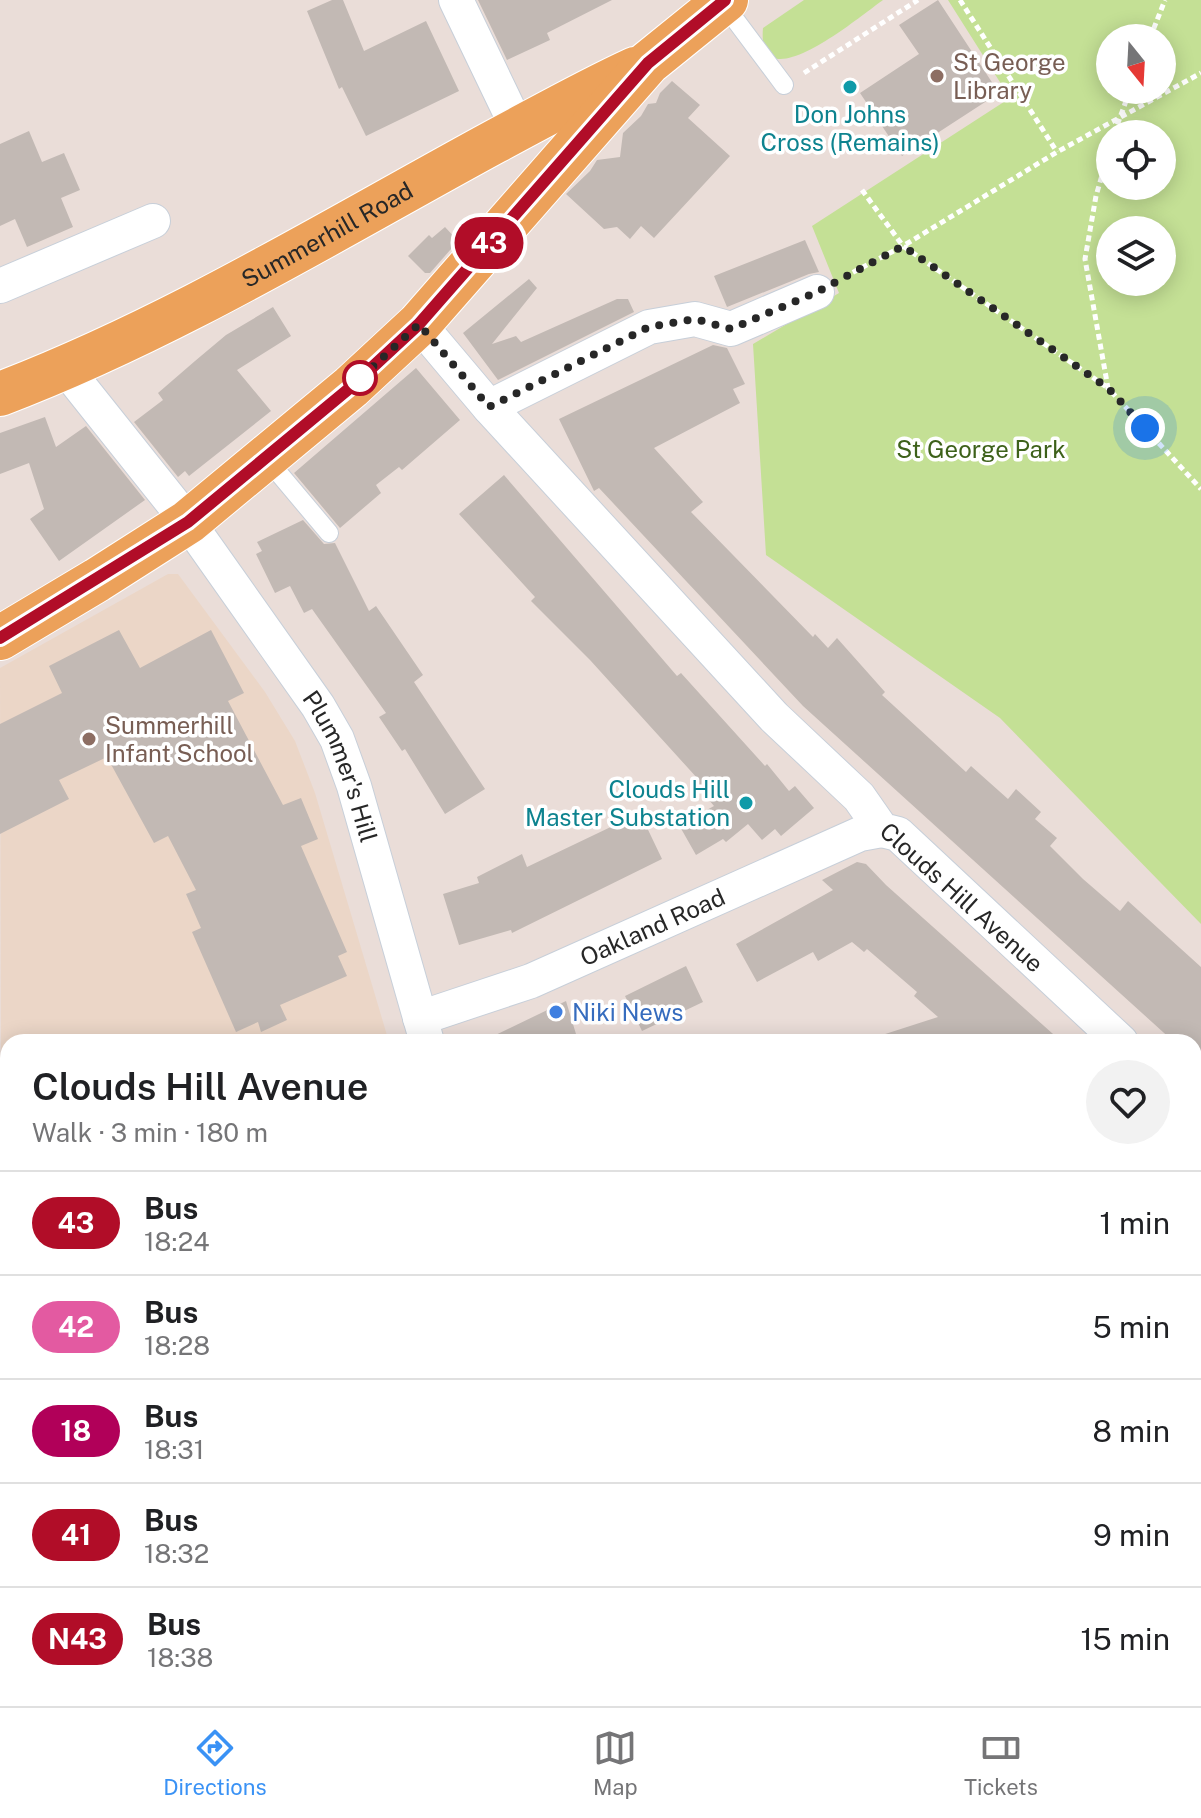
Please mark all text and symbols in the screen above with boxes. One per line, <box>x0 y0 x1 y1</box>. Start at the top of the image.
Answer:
north arrow <box>1096 24 1176 104</box>
map controls <box>1096 24 1176 296</box>
place label: St George Library <box>953 48 1066 104</box>
marker: St George Library <box>928 67 946 85</box>
marker: Don Johns Cross (Remains) <box>841 78 859 96</box>
place label: Don Johns Cross (Remains) <box>760 100 940 156</box>
button: locate <box>1096 120 1176 200</box>
street label: Summerhill Road <box>236 176 418 293</box>
button: layers <box>1096 216 1176 296</box>
line badge: 43 <box>453 217 525 269</box>
text: 43 <box>471 226 508 259</box>
unlabelled marker <box>343 361 377 395</box>
your location <box>1125 408 1165 448</box>
park label: St George Park <box>896 435 1066 463</box>
street label: Plummer's Hill <box>297 685 383 845</box>
place label: Summerhill Infant School <box>105 711 254 767</box>
marker: Summerhill Infant School <box>80 730 98 748</box>
place label: Clouds Hill Master Substation <box>525 775 730 831</box>
marker: Clouds Hill Master Substation <box>737 794 755 812</box>
street label: Clouds Hill Avenue <box>875 816 1049 978</box>
street label: Oakland Road <box>576 882 729 971</box>
place label: Niki News <box>572 998 683 1026</box>
marker: Niki News <box>547 1003 565 1021</box>
button: heart <box>1086 1060 1170 1144</box>
text: Clouds Hill Avenue <box>32 1064 368 1109</box>
text: Walk · 3 min · 180 m <box>32 1117 268 1148</box>
text: Bus <box>144 1190 198 1226</box>
text: 1 min <box>1100 1205 1170 1241</box>
text: 43 <box>58 1206 95 1239</box>
text: 18:24 <box>144 1226 210 1257</box>
text: Bus <box>144 1294 198 1330</box>
text: 5 min <box>1093 1309 1170 1345</box>
text: 42 <box>58 1310 94 1343</box>
text: 18:28 <box>144 1330 210 1361</box>
text: Bus <box>144 1398 198 1434</box>
text: 8 min <box>1092 1413 1170 1449</box>
text: 18 <box>61 1414 91 1447</box>
text: 18:31 <box>144 1434 204 1465</box>
text: Bus <box>144 1502 198 1538</box>
text: 9 min <box>1093 1517 1170 1553</box>
text: 41 <box>61 1518 91 1551</box>
text: 18:32 <box>144 1538 209 1569</box>
text: Bus <box>147 1606 201 1642</box>
text: 15 min <box>1080 1621 1170 1657</box>
text: N43 <box>48 1622 107 1655</box>
text: 18:38 <box>147 1642 213 1673</box>
tab: Directions <box>163 1726 267 1800</box>
tab: Map <box>593 1726 638 1800</box>
tab: Tickets <box>964 1726 1038 1800</box>

